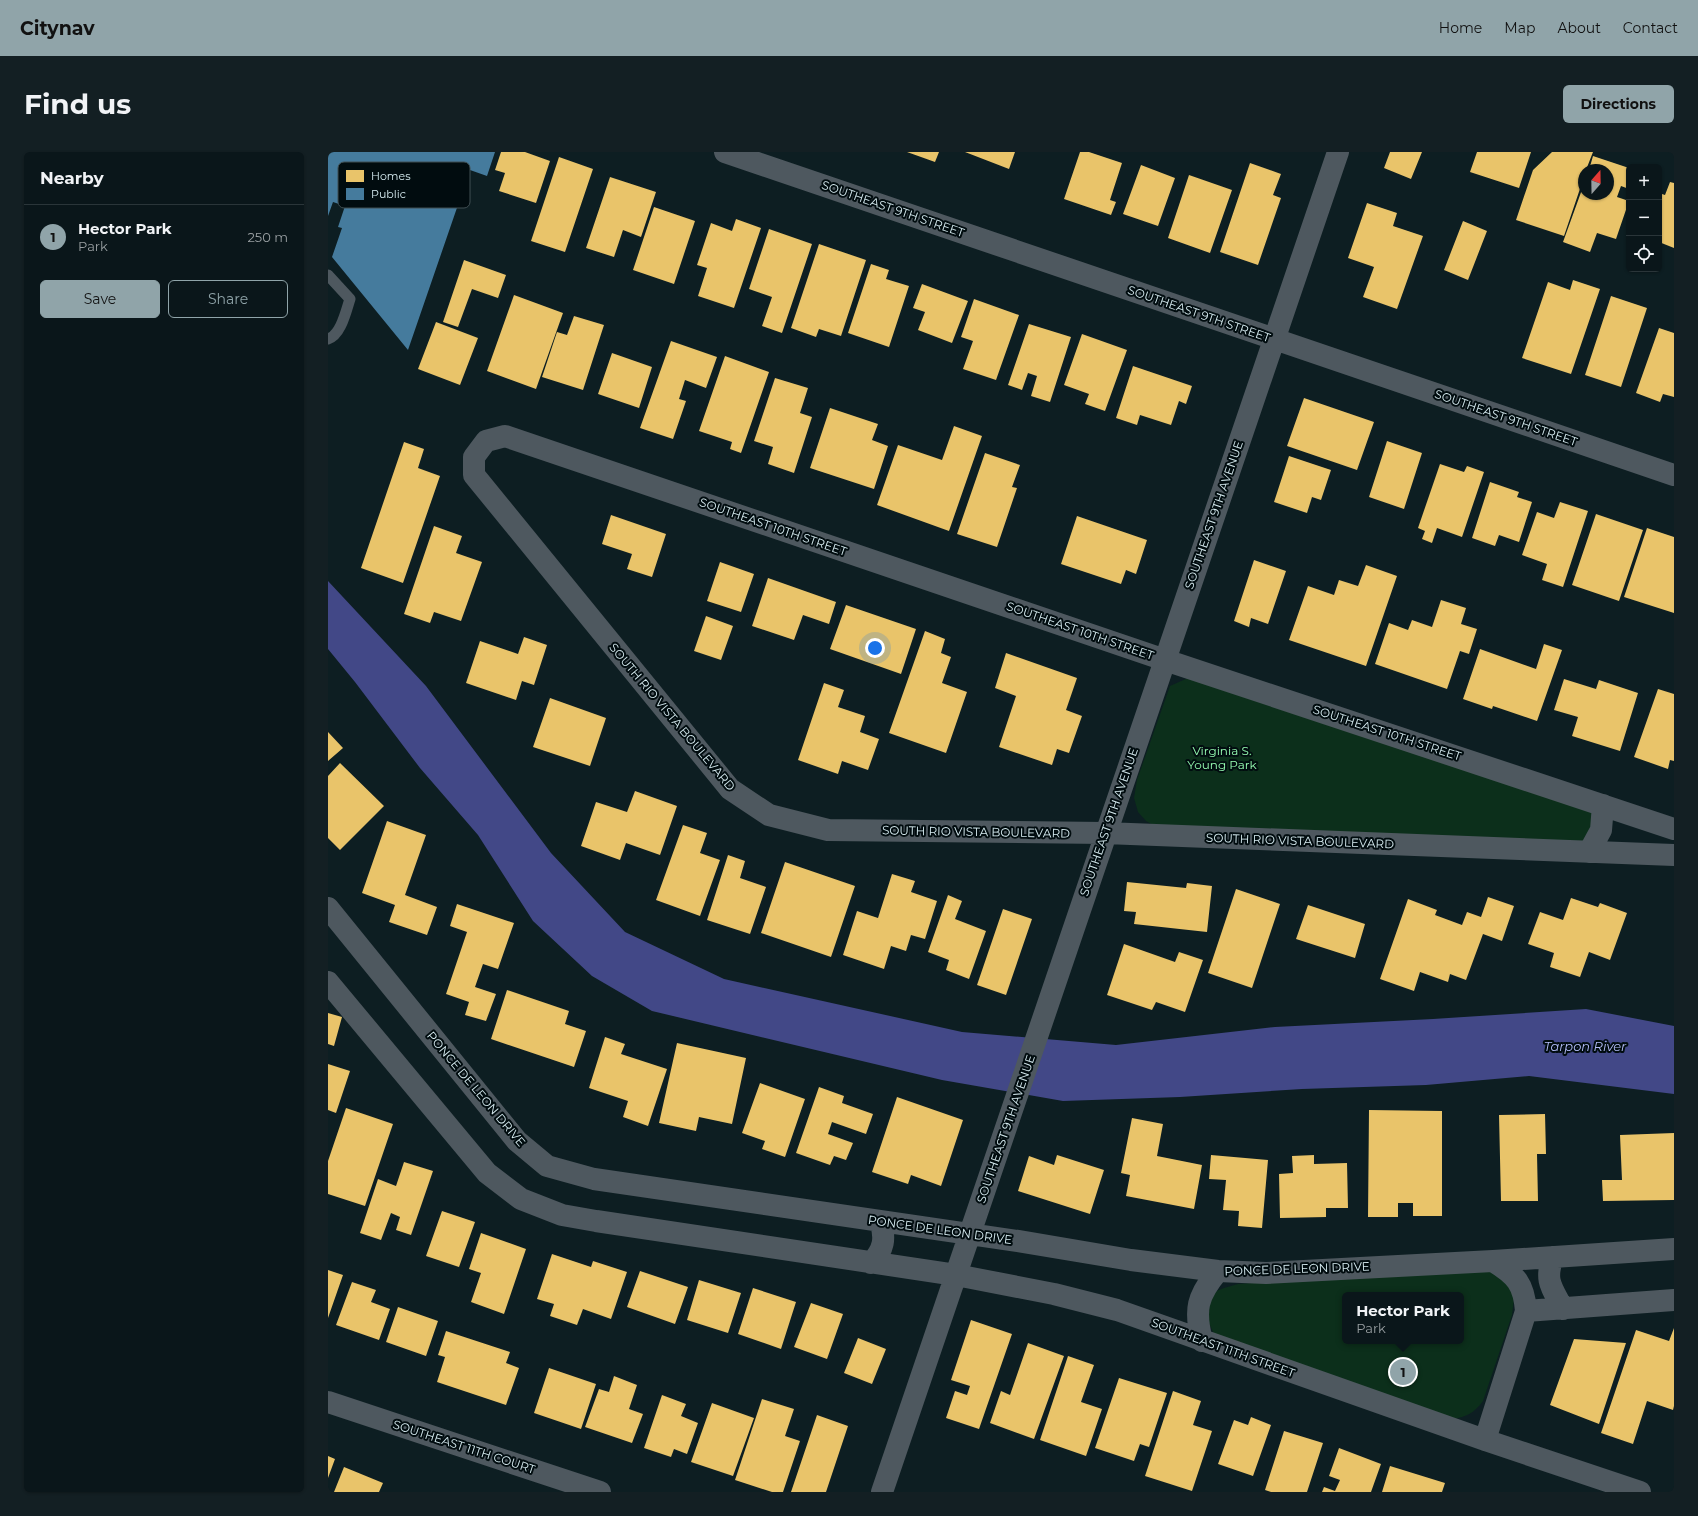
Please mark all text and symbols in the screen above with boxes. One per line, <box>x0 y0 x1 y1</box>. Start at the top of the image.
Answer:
text: Citynav <box>20 17 95 40</box>
text: Home <box>1439 19 1482 37</box>
text: Map <box>1504 19 1535 37</box>
text: About <box>1557 19 1601 37</box>
text: Contact <box>1623 19 1678 37</box>
button: Directions <box>1563 85 1674 123</box>
text: Find us <box>24 87 131 121</box>
legend <box>338 162 470 208</box>
north arrow <box>1578 164 1614 200</box>
map controls <box>1626 164 1662 272</box>
button: + <box>1626 164 1662 200</box>
text: Nearby <box>40 168 104 188</box>
text: Homes <box>371 169 411 183</box>
street label: SOUTHEAST 9TH STREET <box>820 177 967 240</box>
text: Public <box>371 187 406 201</box>
button: − <box>1626 200 1662 236</box>
text: Hector Park <box>78 219 172 238</box>
text: 1 <box>50 229 56 245</box>
text: 250 m <box>247 229 288 245</box>
button: locate <box>1626 236 1662 272</box>
text: Park <box>78 238 108 254</box>
button: Save <box>40 280 160 318</box>
button: Share <box>168 280 288 318</box>
street label: SOUTHEAST 9TH STREET <box>1126 282 1273 345</box>
street label: SOUTHEAST 9TH STREET <box>1433 386 1580 449</box>
street label: SOUTHEAST 9TH AVENUE <box>1181 439 1246 591</box>
street label: SOUTHEAST 10TH STREET <box>697 494 849 559</box>
street label: SOUTHEAST 10TH STREET <box>1004 598 1156 663</box>
your location <box>865 638 885 658</box>
street label: SOUTH RIO VISTA BOULEVARD <box>606 640 739 794</box>
street label: SOUTHEAST 10TH STREET <box>1311 701 1463 764</box>
park label: Virginia S. Young Park <box>1187 743 1258 772</box>
street label: SOUTHEAST 9TH AVENUE <box>1076 746 1141 898</box>
street label: SOUTH RIO VISTA BOULEVARD <box>882 822 1070 841</box>
street label: SOUTH RIO VISTA BOULEVARD <box>1206 830 1394 851</box>
street label: PONCE DE LEON DRIVE <box>424 1028 529 1149</box>
water label: Tarpon River <box>1544 1038 1627 1054</box>
street label: SOUTHEAST 9TH AVENUE <box>973 1053 1038 1205</box>
street label: PONCE DE LEON DRIVE <box>867 1212 1013 1247</box>
street label: PONCE DE LEON DRIVE <box>1224 1258 1370 1279</box>
popup <box>1342 1292 1464 1344</box>
text: Hector Park <box>1356 1301 1450 1320</box>
street label: SOUTHEAST 11TH STREET <box>1149 1315 1297 1381</box>
text: Park <box>1356 1320 1386 1336</box>
pin: 1 <box>1390 1357 1416 1387</box>
street label: SOUTHEAST 11TH COURT <box>391 1416 537 1477</box>

